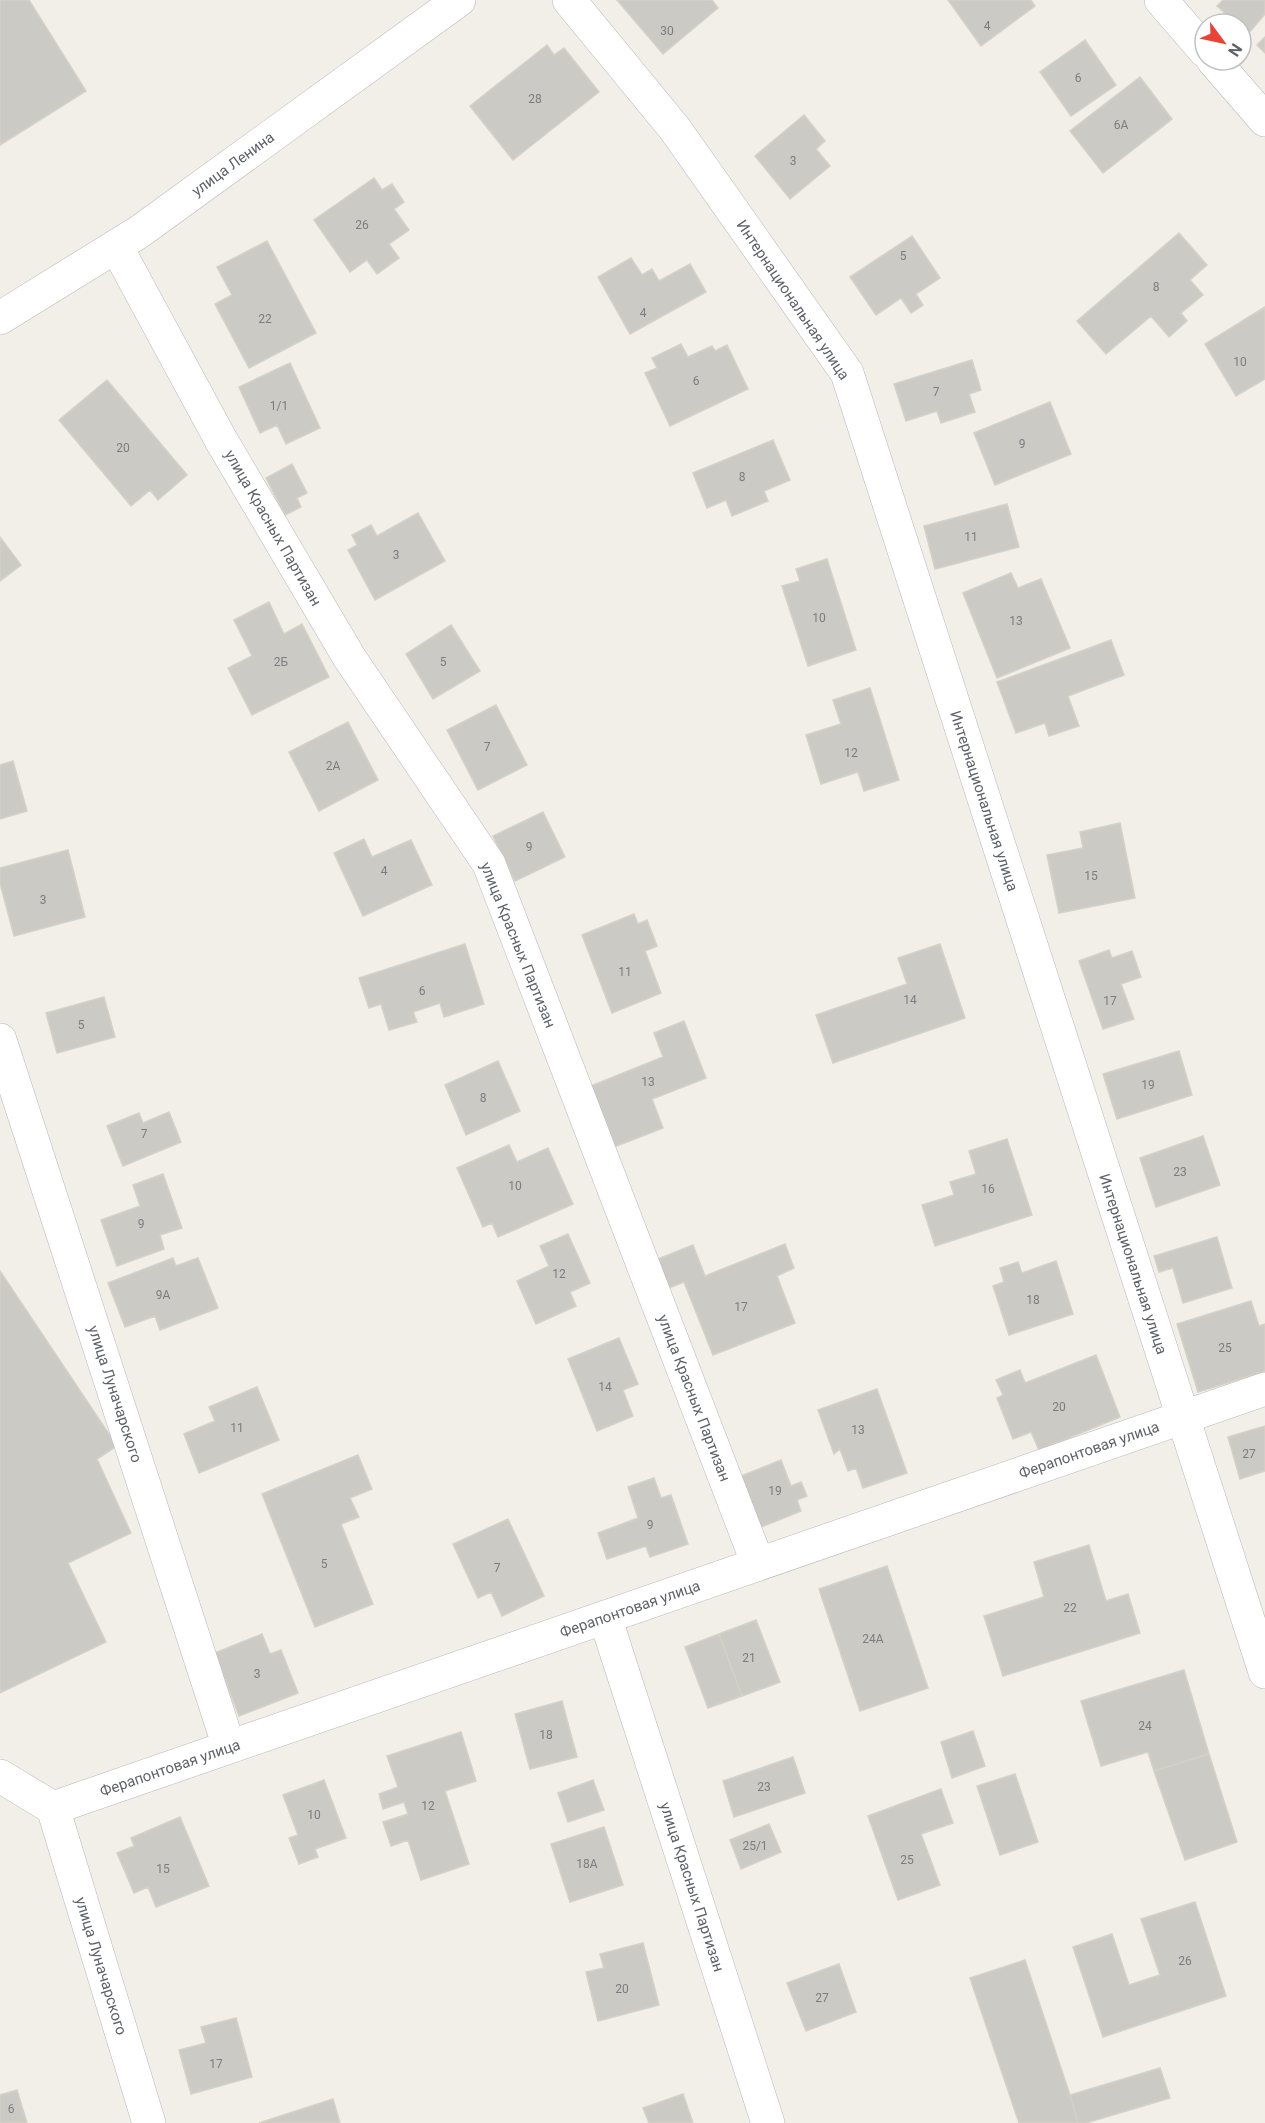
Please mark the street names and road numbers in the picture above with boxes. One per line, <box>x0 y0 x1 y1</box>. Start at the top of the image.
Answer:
street label: улица Ленина <box>188 128 278 200</box>
street label: Интернациональная улица <box>733 217 853 383</box>
street label: улица Красных Партизан <box>221 447 325 609</box>
street label: Интернациональная улица <box>946 708 1022 894</box>
street label: улица Красных Партизан <box>476 859 560 1031</box>
street label: Интернациональная улица <box>1095 1171 1171 1357</box>
street label: улица Красных Партизан <box>654 1312 734 1484</box>
street label: улица Луначарского <box>84 1323 146 1465</box>
street label: Ферапонтовая улица <box>1016 1418 1162 1482</box>
street label: Ферапонтовая улица <box>557 1577 703 1641</box>
street label: Ферапонтовая улица <box>97 1736 243 1800</box>
street label: улица Красных Партизан <box>656 1800 728 1974</box>
street label: улица Луначарского <box>71 1895 131 2037</box>

